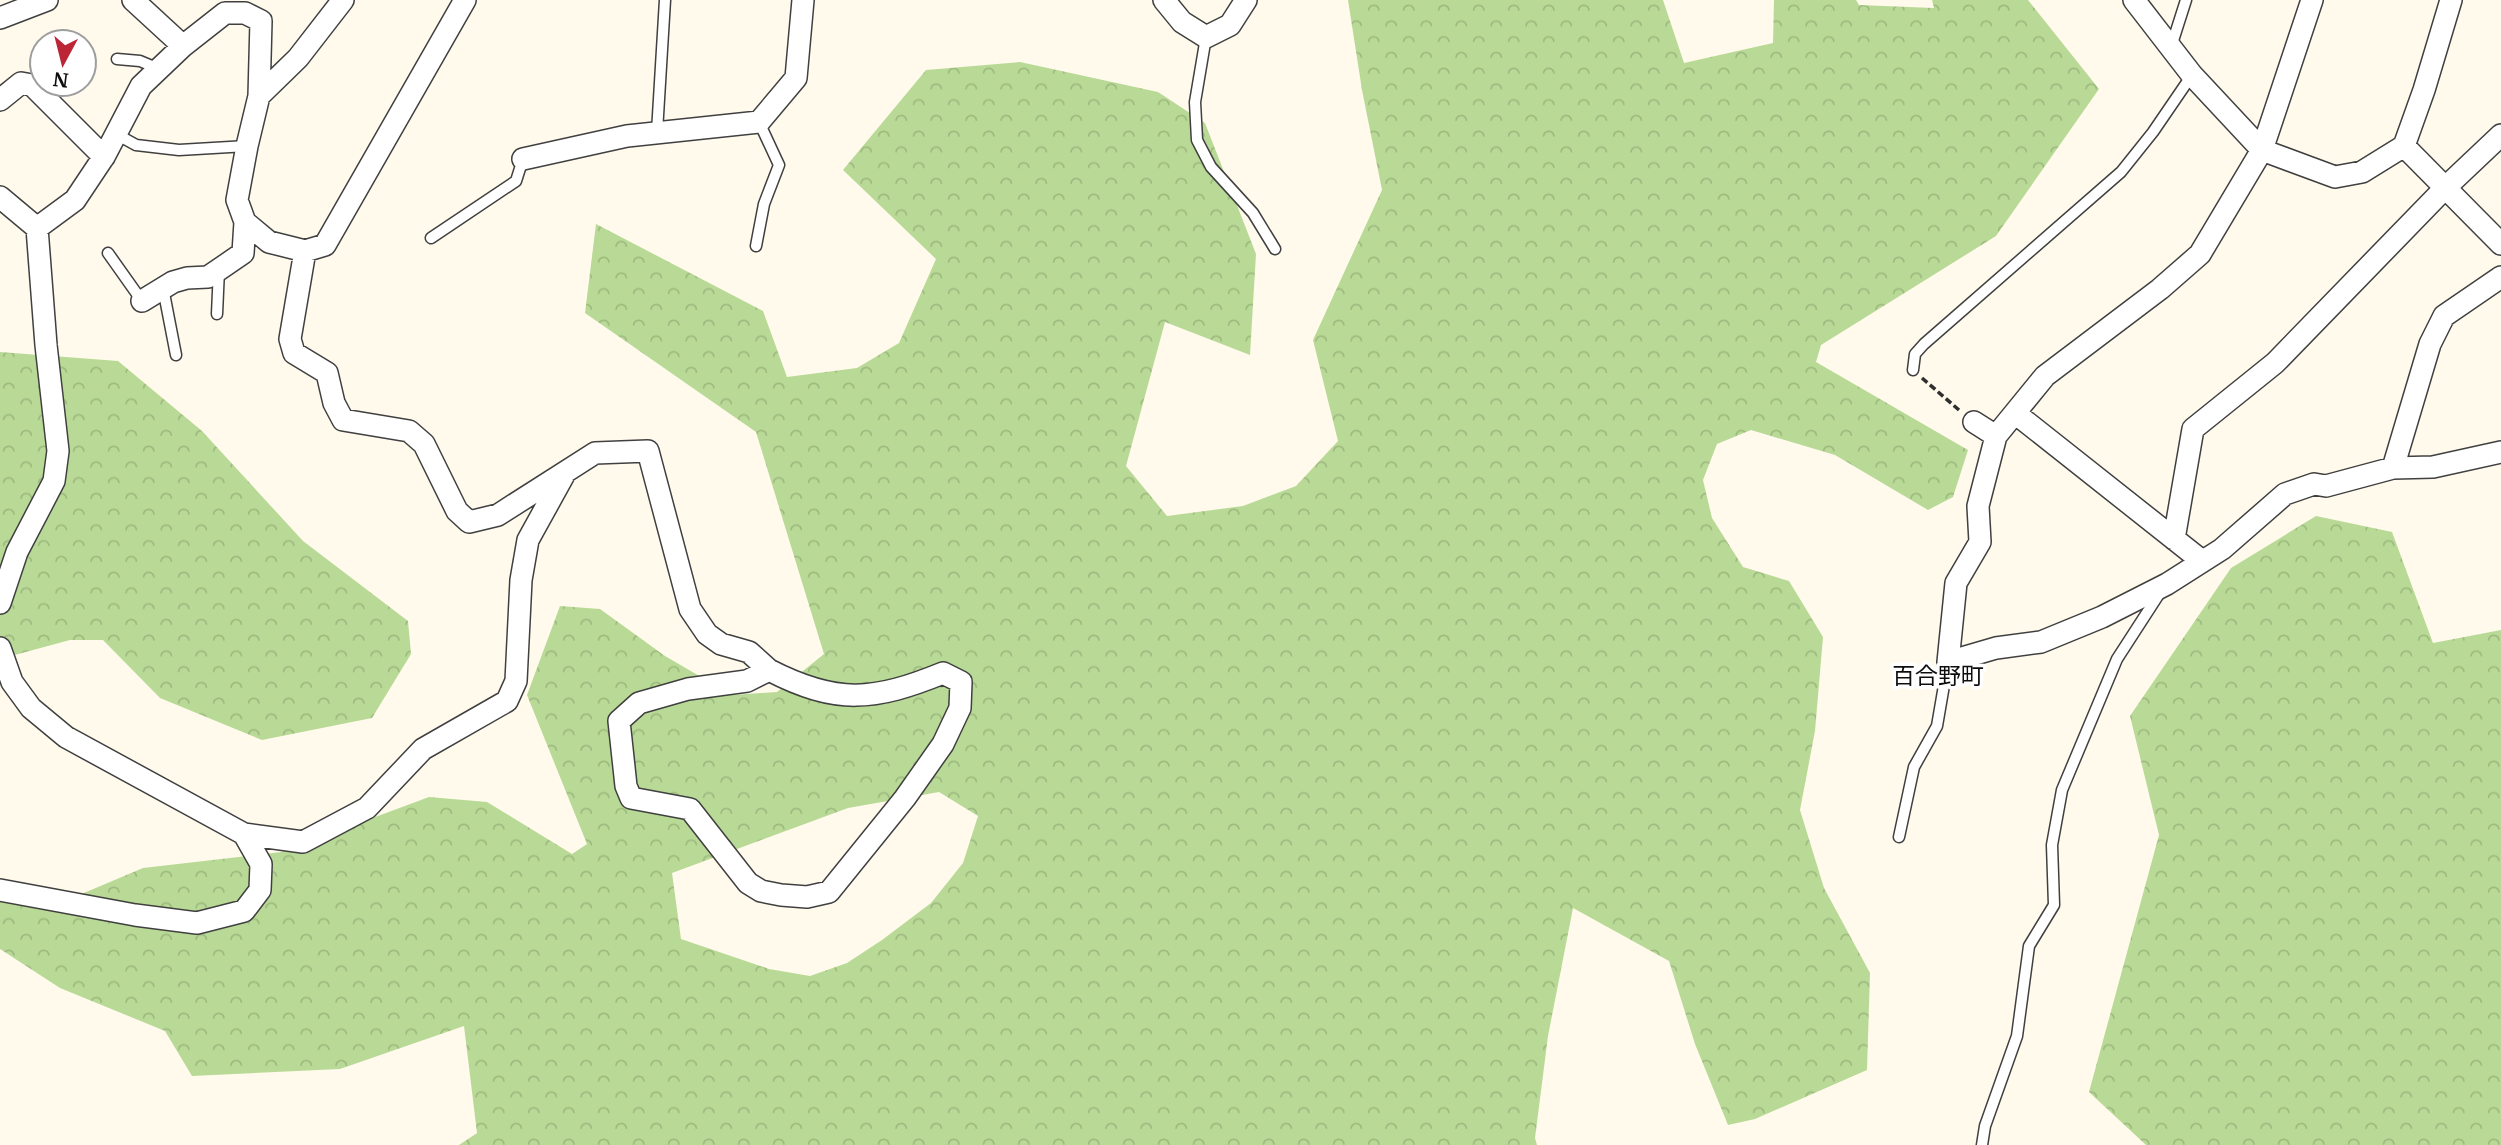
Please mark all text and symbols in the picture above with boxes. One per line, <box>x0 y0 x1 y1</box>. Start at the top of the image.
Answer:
north arrow <box>28 28 98 98</box>
text: N <box>52 67 70 93</box>
district label: 百合野町 <box>1892 661 1984 690</box>

